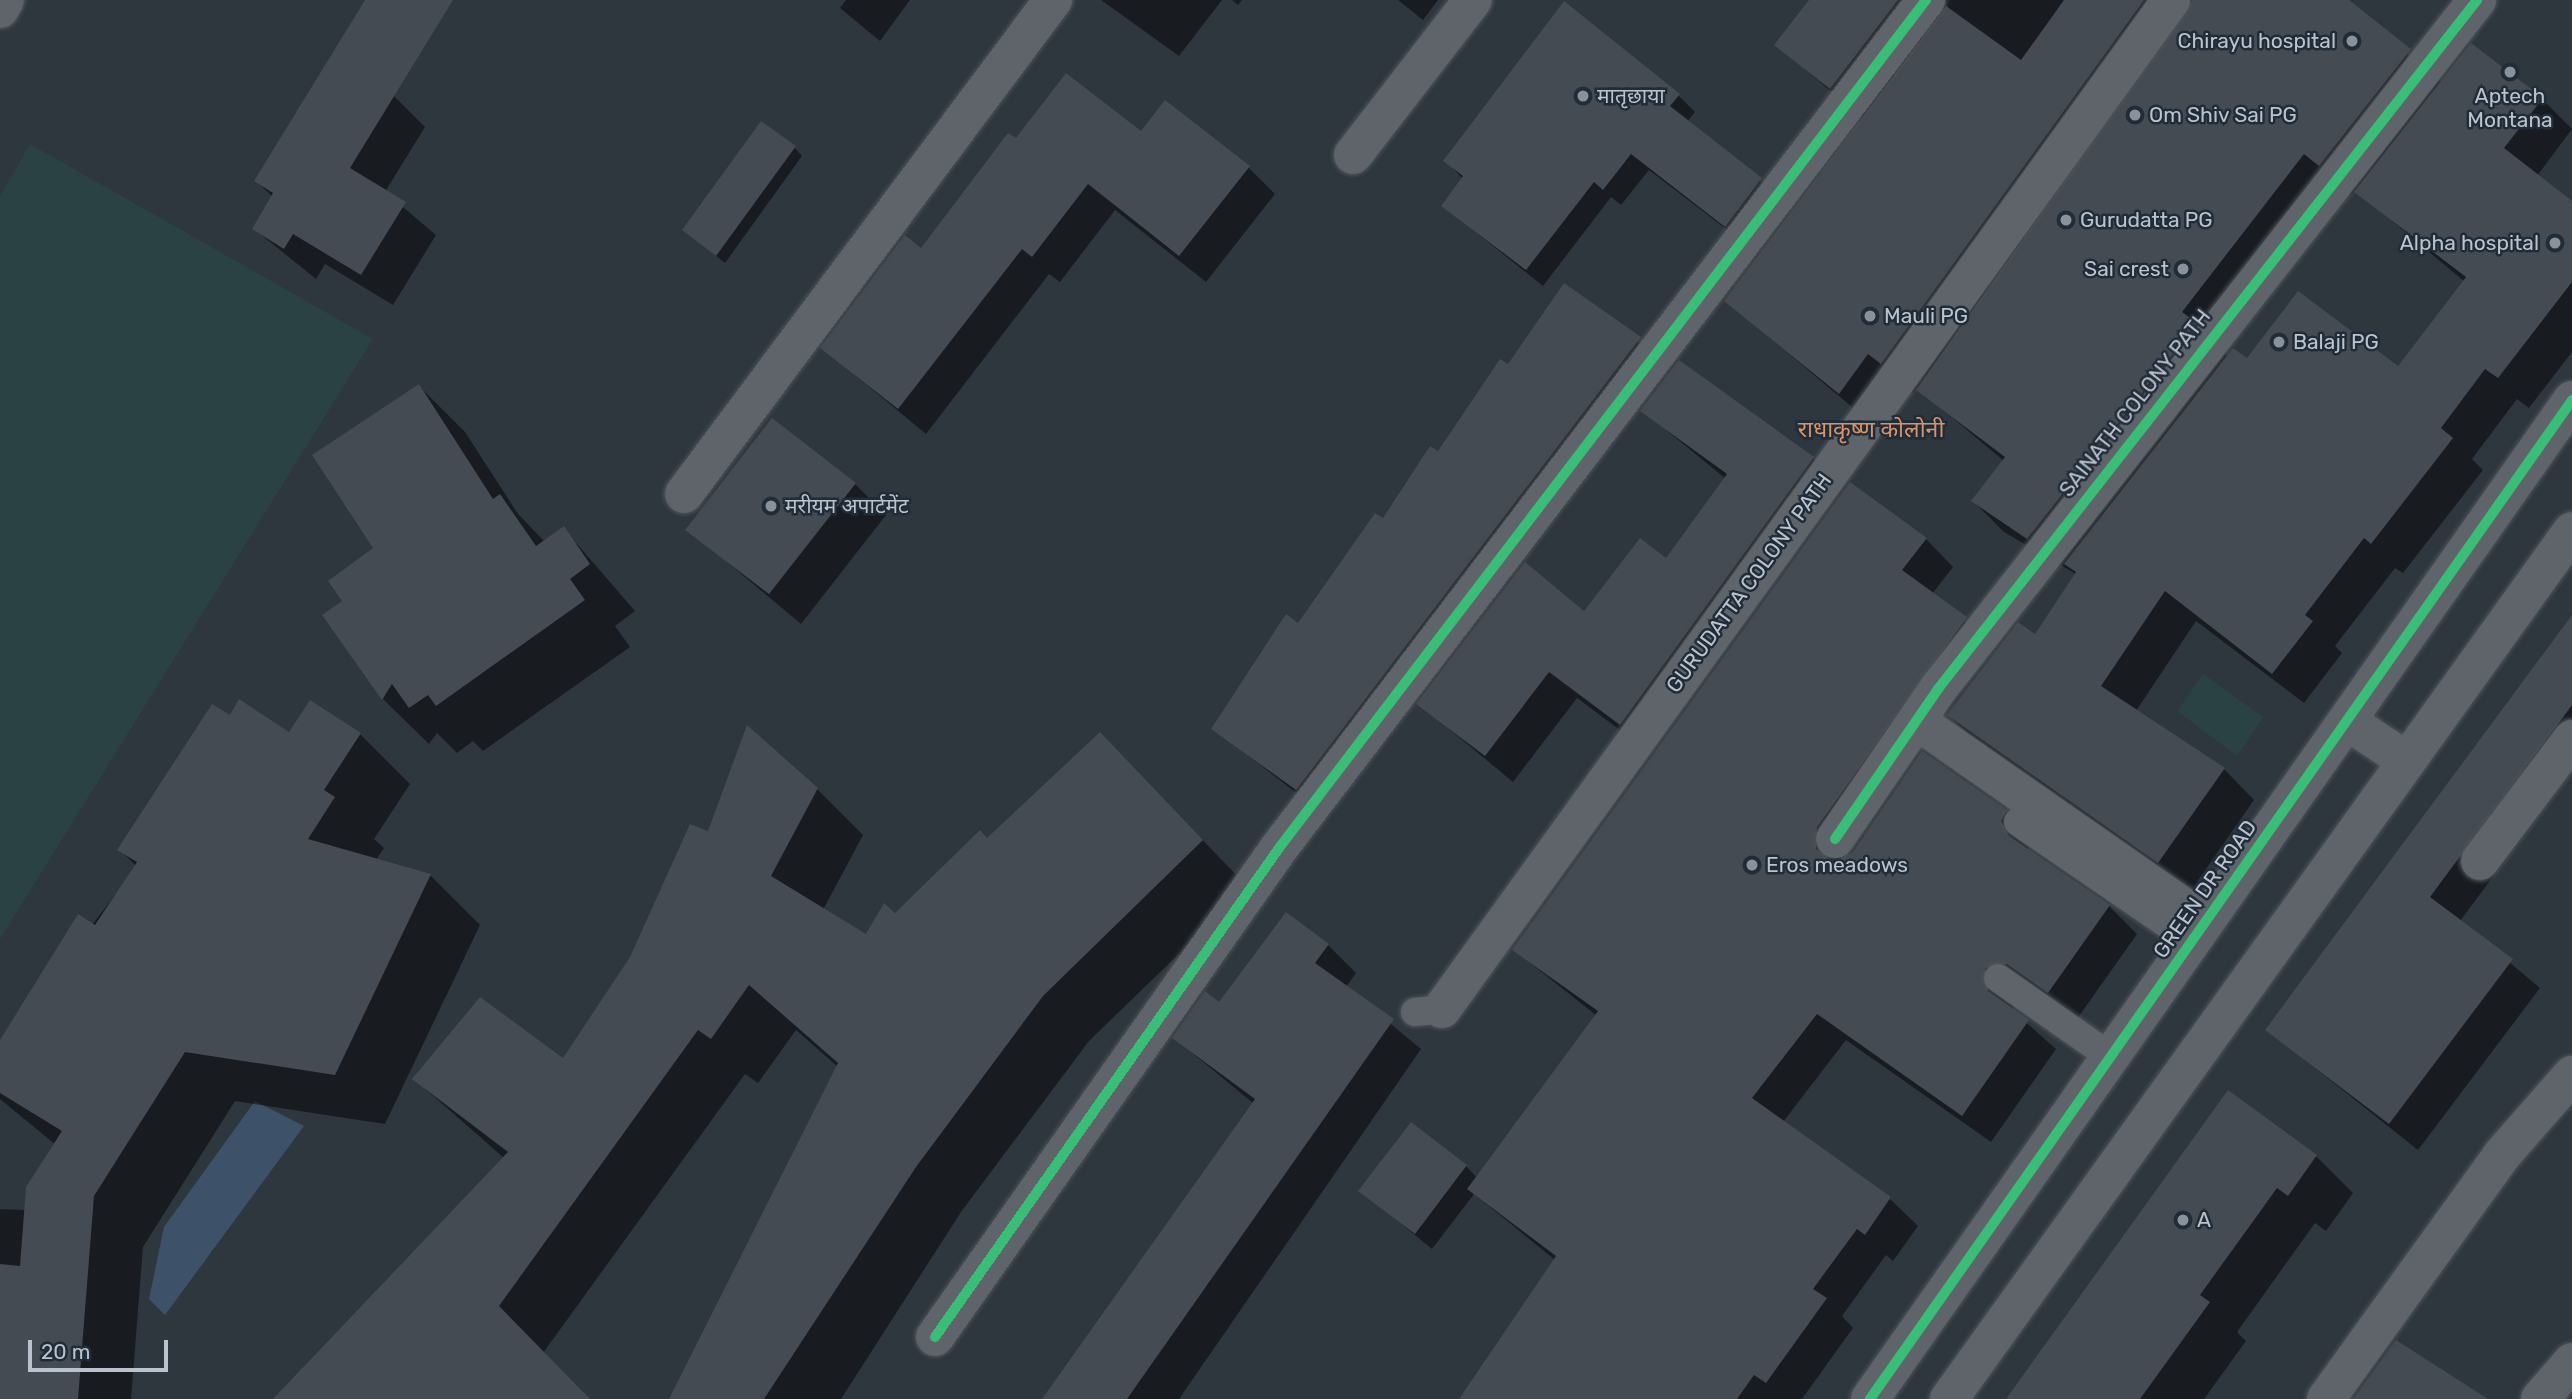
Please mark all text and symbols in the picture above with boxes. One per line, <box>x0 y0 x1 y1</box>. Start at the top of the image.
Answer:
place label: Chirayu hospital <box>2178 28 2336 54</box>
marker: Chirayu hospital <box>2342 31 2362 51</box>
marker: Aptech Montana <box>2502 64 2518 80</box>
place label: मातृछाया <box>1597 83 1665 109</box>
place label: Aptech Montana <box>2467 83 2553 133</box>
marker: मातृछाया <box>1575 88 1591 104</box>
place label: Om Shiv Sai PG <box>2149 102 2297 128</box>
marker: Om Shiv Sai PG <box>2127 107 2143 123</box>
place label: Gurudatta PG <box>2080 207 2212 233</box>
marker: Gurudatta PG <box>2058 212 2074 228</box>
place label: Alpha hospital <box>2400 230 2539 256</box>
marker: Alpha hospital <box>2545 233 2565 253</box>
place label: Sai crest <box>2084 256 2169 282</box>
marker: Sai crest <box>2175 261 2191 277</box>
place label: Mauli PG <box>1884 303 1968 329</box>
street label: SAINATH COLONY PATH <box>2054 304 2216 502</box>
marker: Mauli PG <box>1862 308 1878 324</box>
place label: Balaji PG <box>2293 329 2379 355</box>
marker: Balaji PG <box>2271 334 2287 350</box>
district label: राधाकृष्ण कोलोनी <box>1798 415 1944 443</box>
street label: GURUDATTA COLONY PATH <box>1661 468 1837 698</box>
place label: मरीयम अपार्टमेंट <box>785 493 909 519</box>
marker: मरीयम अपार्टमेंट <box>763 498 779 514</box>
street label: GREEN DR ROAD <box>2148 815 2262 963</box>
place label: Eros meadows <box>1766 852 1908 878</box>
marker: Eros meadows <box>1744 857 1760 873</box>
place label: A <box>2197 1207 2211 1233</box>
marker: A <box>2175 1212 2191 1228</box>
scale bar <box>32 1326 172 1370</box>
text: 20 m <box>41 1339 90 1364</box>

